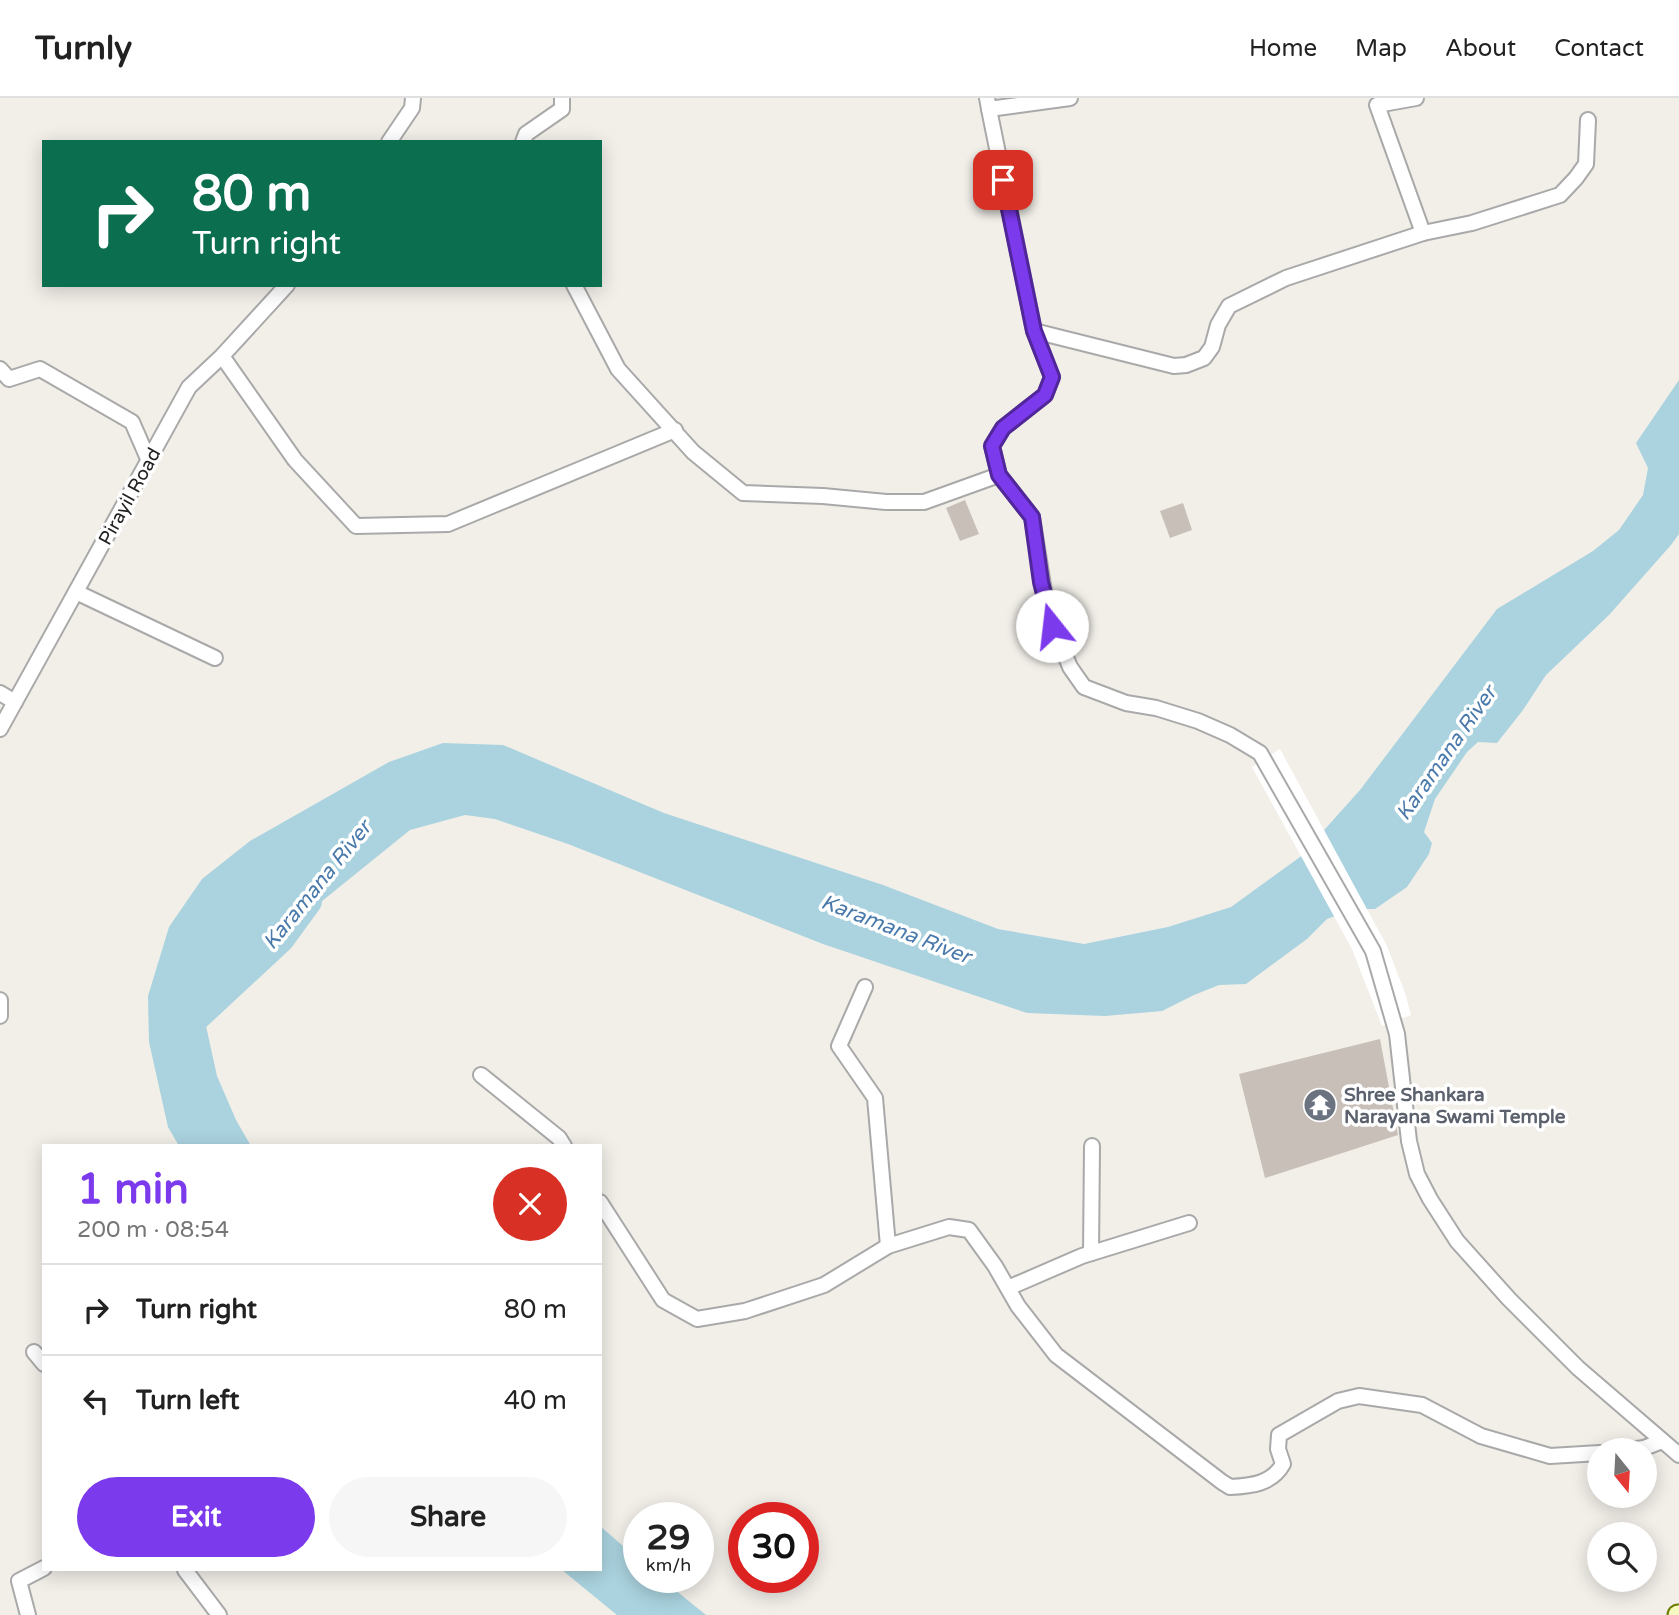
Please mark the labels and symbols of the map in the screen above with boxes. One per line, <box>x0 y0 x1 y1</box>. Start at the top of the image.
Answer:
pin <box>973 150 1033 210</box>
street label: Pirayil Road <box>94 444 166 549</box>
position arrow <box>1015 589 1089 663</box>
water label: Karamana River <box>1391 679 1504 825</box>
water label: Karamana River <box>258 814 379 955</box>
water label: Karamana River <box>818 889 977 970</box>
place label: Shree Shankara Narayana Swami Temple <box>1344 1084 1566 1129</box>
temple icon: Shree Shankara Narayana Swami Temple <box>1301 1086 1339 1124</box>
north arrow <box>1587 1438 1657 1508</box>
speed limit sign: 30 <box>728 1502 819 1593</box>

